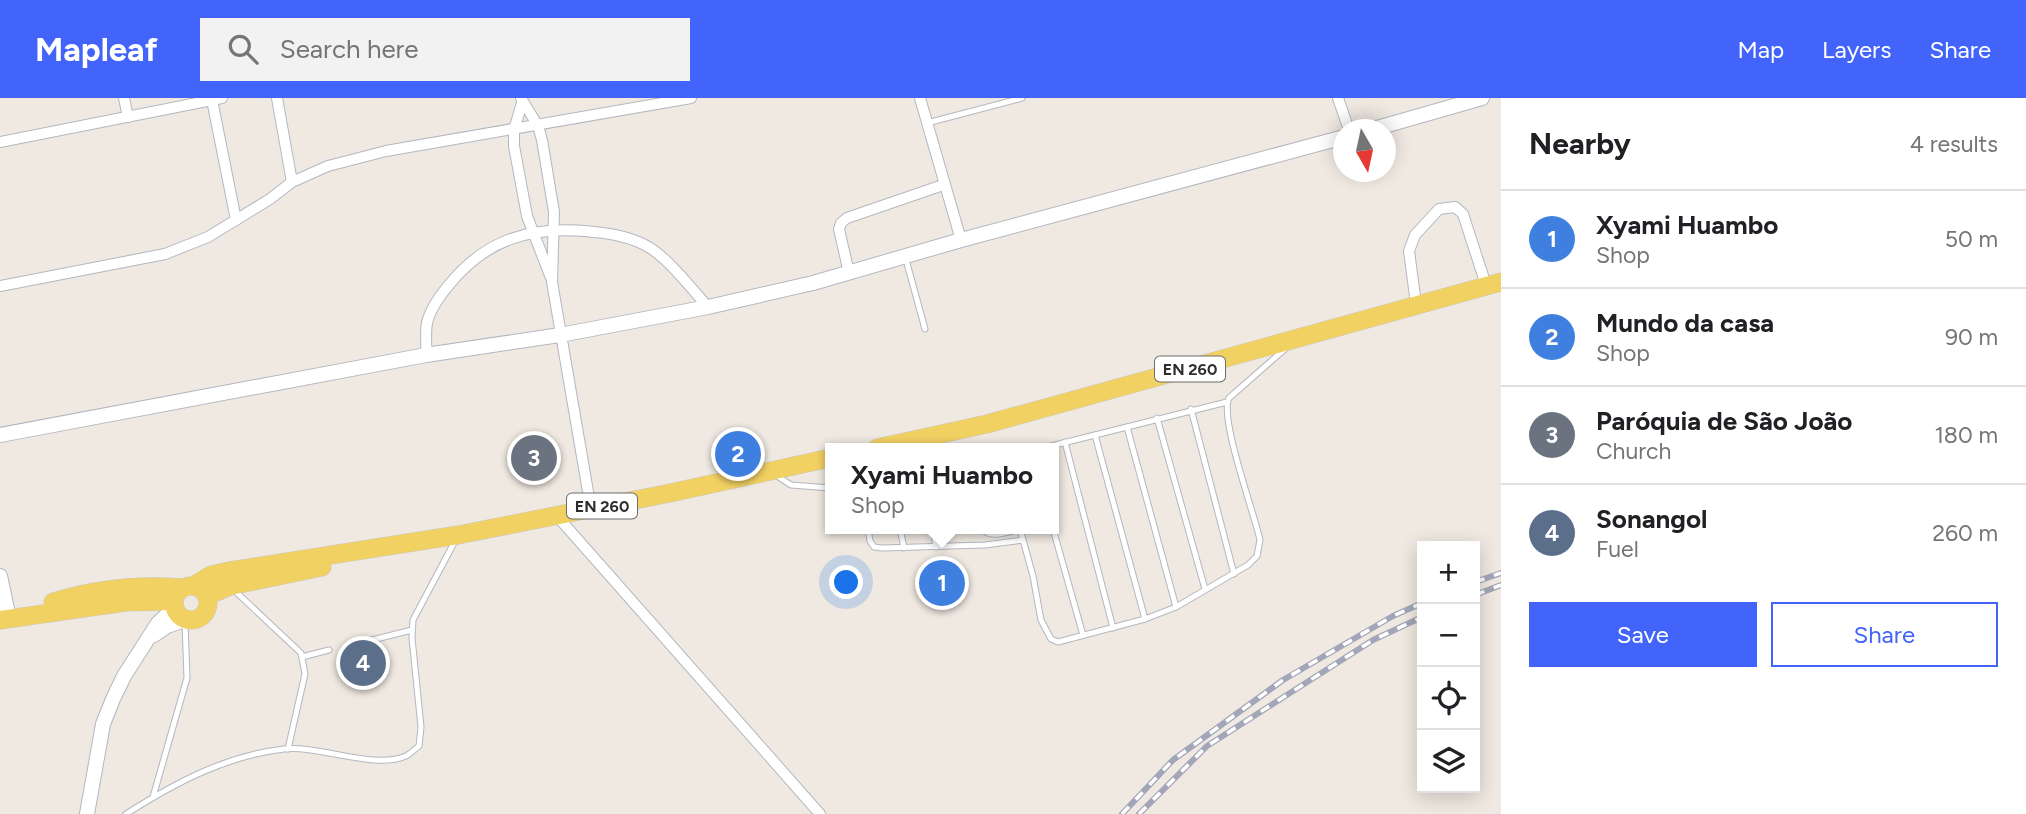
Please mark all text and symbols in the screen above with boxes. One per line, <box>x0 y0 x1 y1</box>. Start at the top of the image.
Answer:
search box <box>200 18 690 81</box>
text: Mapleaf <box>35 30 158 69</box>
icon: search <box>224 30 262 68</box>
text: Search here <box>280 33 419 65</box>
text: Map <box>1737 35 1784 64</box>
text: Layers <box>1822 35 1891 64</box>
text: Share <box>1929 35 1991 64</box>
north arrow <box>1333 119 1396 182</box>
text: Nearby <box>1529 125 1631 162</box>
text: 4 results <box>1910 130 1998 158</box>
text: Xyami Huambo <box>1596 209 1778 241</box>
text: 1 <box>1547 225 1557 253</box>
text: 50 m <box>1945 225 1998 253</box>
text: Shop <box>1596 241 1650 269</box>
text: Mundo da casa <box>1596 307 1774 339</box>
text: 2 <box>1545 323 1559 351</box>
text: 90 m <box>1945 323 1998 351</box>
text: Shop <box>1596 339 1650 367</box>
road number: EN 260 <box>1155 356 1225 382</box>
text: Paróquia de São João <box>1596 405 1852 437</box>
text: 3 <box>1546 421 1558 449</box>
text: 180 m <box>1934 421 1998 449</box>
pin: 2 <box>715 428 761 480</box>
pin: 3 <box>511 432 557 484</box>
text: Church <box>1596 437 1671 465</box>
popup <box>825 443 1059 534</box>
text: Xyami Huambo <box>851 459 1033 491</box>
text: Shop <box>851 491 905 519</box>
road number: EN 260 <box>567 494 637 518</box>
text: Sonangol <box>1596 503 1707 535</box>
text: 4 <box>1545 519 1559 547</box>
text: 260 m <box>1932 519 1998 547</box>
text: Fuel <box>1596 535 1639 563</box>
map controls <box>1417 541 1480 793</box>
button: + <box>1417 541 1480 604</box>
pin: 1 <box>919 557 965 609</box>
your location <box>829 565 863 599</box>
button: Save <box>1529 602 1757 667</box>
button: Share <box>1771 602 1998 667</box>
button: − <box>1417 604 1480 667</box>
pin: 4 <box>340 637 386 689</box>
button: locate <box>1417 667 1480 730</box>
button: layers <box>1417 730 1480 793</box>

